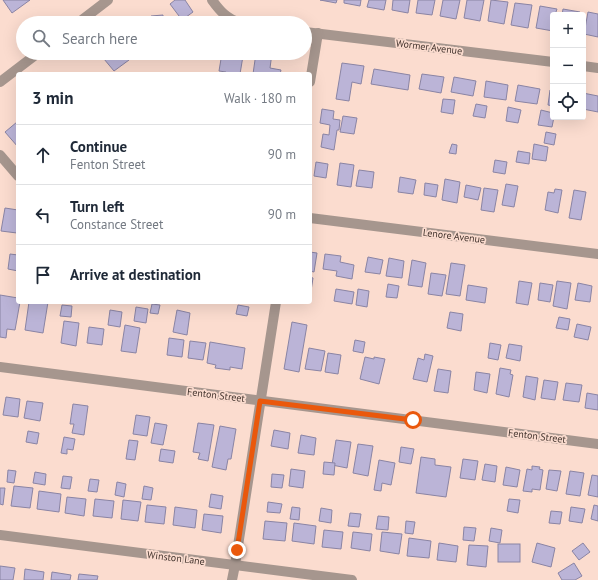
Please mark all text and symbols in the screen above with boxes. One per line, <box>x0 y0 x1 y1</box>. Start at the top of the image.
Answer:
map controls <box>550 12 586 120</box>
button: + <box>550 12 586 48</box>
search box <box>16 16 312 60</box>
icon: search <box>30 27 52 49</box>
text: Search here <box>62 29 138 48</box>
street label: Wormer Avenue <box>395 36 463 58</box>
button: − <box>550 48 586 84</box>
button: locate <box>550 84 586 120</box>
text: 3 min <box>32 87 73 109</box>
text: Walk · 180 m <box>224 90 296 107</box>
text: Continue <box>70 137 127 156</box>
icon: ahead <box>32 144 54 166</box>
text: 90 m <box>268 146 296 163</box>
text: Fenton Street <box>70 156 145 173</box>
text: Turn left <box>70 197 124 216</box>
icon: left <box>32 204 54 226</box>
text: 90 m <box>268 206 296 223</box>
text: Constance Street <box>70 216 163 233</box>
street label: Lenore Avenue <box>422 226 486 246</box>
icon: arrive <box>32 264 54 286</box>
text: Arrive at destination <box>70 265 201 284</box>
street label: Fenton Street <box>186 385 246 405</box>
route start <box>404 411 422 429</box>
street label: Fenton Street <box>507 426 567 446</box>
route end <box>228 541 246 559</box>
street label: Winston Lane <box>146 548 206 568</box>

